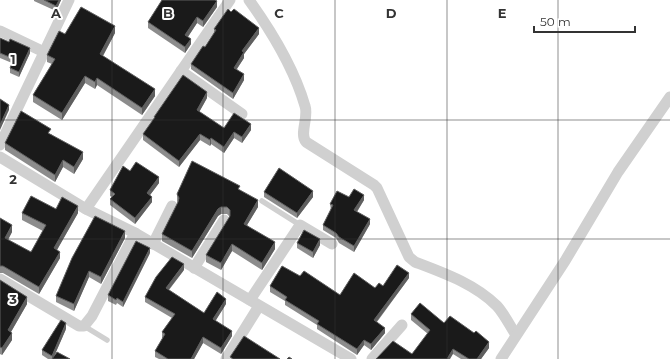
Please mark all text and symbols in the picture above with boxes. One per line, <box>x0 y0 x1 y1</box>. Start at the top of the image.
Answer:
text: A <box>50 5 62 21</box>
text: B <box>163 5 173 21</box>
text: C <box>274 5 284 21</box>
text: D <box>386 5 397 21</box>
text: E <box>498 5 507 21</box>
scale bar <box>534 8 635 34</box>
text: 50 m <box>540 14 571 29</box>
text: 1 <box>10 51 16 67</box>
text: 2 <box>9 171 17 187</box>
text: 3 <box>8 291 17 307</box>

